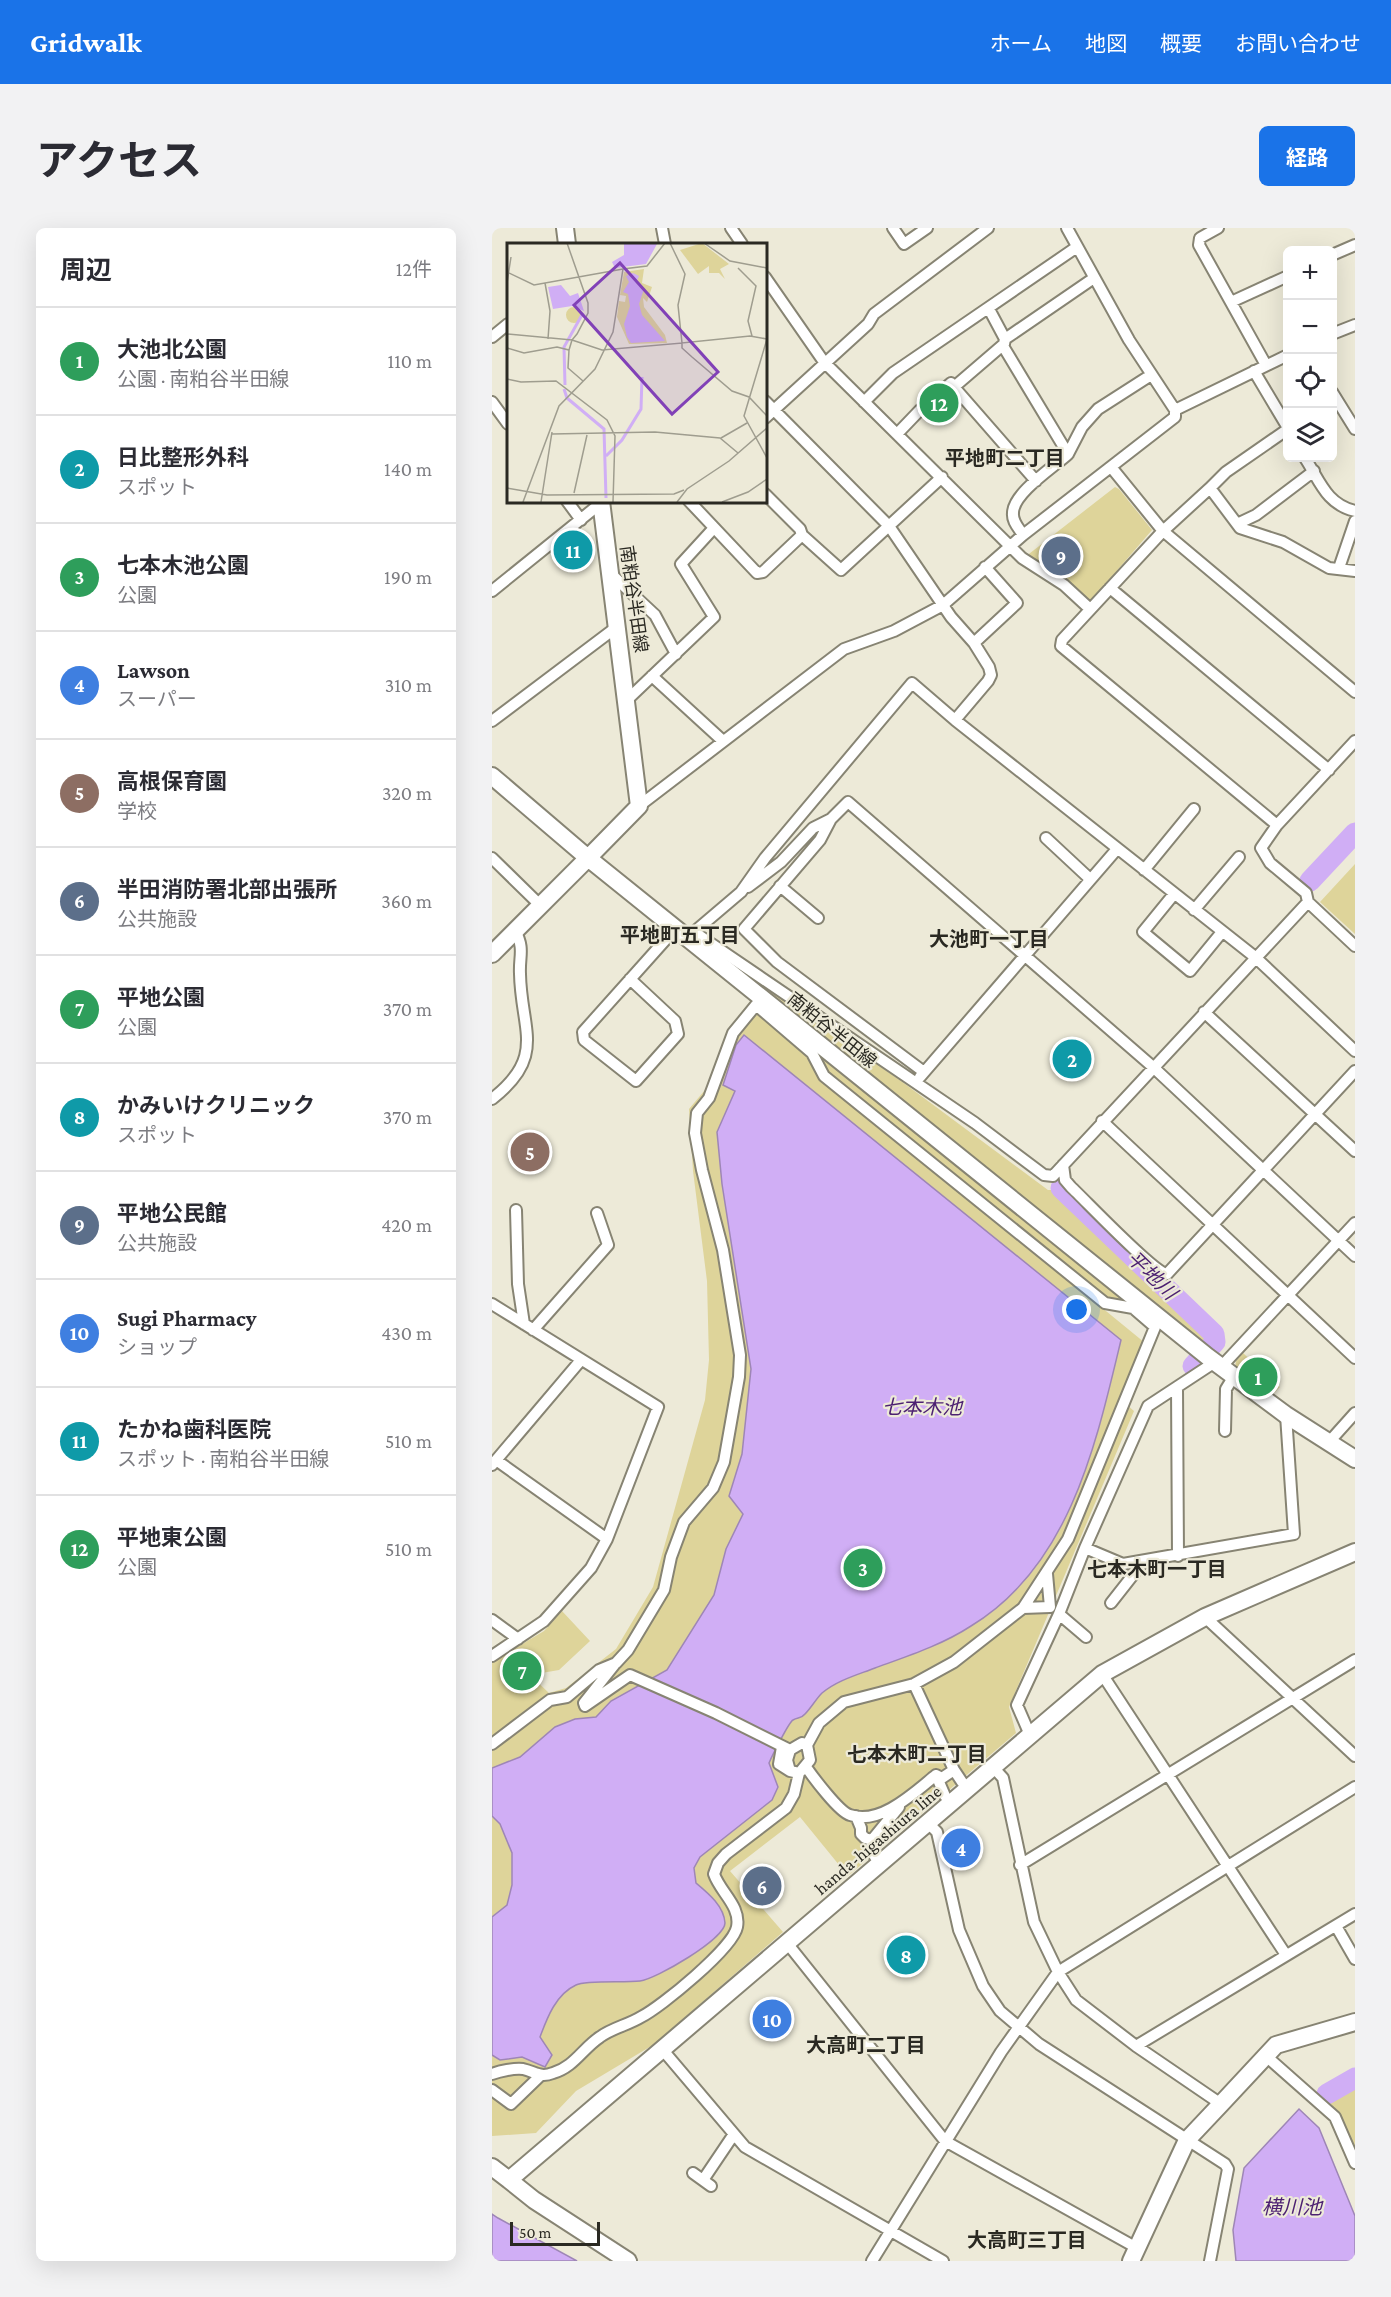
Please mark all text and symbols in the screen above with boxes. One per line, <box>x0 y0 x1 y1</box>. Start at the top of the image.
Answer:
text: Gridwalk <box>30 27 142 58</box>
text: ホーム <box>990 32 1052 56</box>
text: 地図 <box>1085 32 1127 56</box>
text: 概要 <box>1160 32 1202 56</box>
text: お問い合わせ <box>1235 32 1361 56</box>
button: 経路 <box>1259 126 1355 186</box>
text: アクセス <box>36 137 202 184</box>
inset map <box>507 243 766 502</box>
map controls <box>1283 246 1337 462</box>
button: + <box>1283 246 1337 300</box>
text: 周辺 <box>60 256 112 285</box>
text: 12件 <box>396 258 432 280</box>
button: − <box>1283 300 1337 354</box>
text: 大池北公園 <box>117 337 227 362</box>
text: 1 <box>76 350 83 372</box>
text: 110 m <box>388 350 432 372</box>
button: locate <box>1283 354 1337 408</box>
text: 公園 · 南粕谷半田線 <box>117 368 289 390</box>
pin: 12 <box>920 380 958 426</box>
button: layers <box>1283 408 1337 462</box>
text: 日比整形外科 <box>117 445 249 470</box>
district label: 平地町二丁目 <box>945 447 1065 469</box>
text: 2 <box>74 458 85 480</box>
text: 140 m <box>384 458 432 480</box>
text: スポット <box>117 476 197 498</box>
pin: 11 <box>554 528 592 572</box>
pin: 9 <box>1042 534 1080 578</box>
street label: 南粕谷半田線 <box>617 544 651 654</box>
text: 七本木池公園 <box>117 553 249 578</box>
text: 3 <box>75 566 84 588</box>
text: 190 m <box>384 566 432 588</box>
text: 公園 <box>117 584 157 606</box>
text: Lawson <box>117 658 190 683</box>
text: 4 <box>74 674 85 696</box>
text: 310 m <box>385 674 432 696</box>
text: スーパー <box>117 688 197 710</box>
text: 高根保育園 <box>117 769 227 794</box>
text: 5 <box>75 782 84 804</box>
text: 320 m <box>382 782 432 804</box>
text: 学校 <box>117 800 157 822</box>
text: 半田消防署北部出張所 <box>117 877 337 902</box>
text: 6 <box>74 890 85 912</box>
text: 360 m <box>381 890 432 912</box>
text: 公共施設 <box>117 908 197 930</box>
district label: 平地町五丁目 <box>620 924 740 946</box>
district label: 大池町一丁目 <box>929 928 1049 950</box>
text: 平地公園 <box>117 985 205 1010</box>
street label: 南粕谷半田線 <box>784 988 880 1072</box>
text: 7 <box>75 998 84 1020</box>
text: 370 m <box>383 998 432 1020</box>
text: 公園 <box>117 1016 157 1038</box>
pin: 2 <box>1052 1036 1092 1082</box>
text: かみいけクリニック <box>117 1093 315 1118</box>
text: 8 <box>74 1106 85 1128</box>
text: 370 m <box>383 1106 432 1128</box>
text: スポット <box>117 1124 197 1146</box>
pin: 5 <box>510 1130 549 1174</box>
text: 平地公民館 <box>117 1201 227 1226</box>
text: 9 <box>74 1214 85 1236</box>
text: 420 m <box>381 1214 432 1236</box>
text: 公共施設 <box>117 1232 197 1254</box>
water label: 平地川 <box>1123 1246 1183 1305</box>
your location <box>1062 1295 1091 1324</box>
text: Sugi Pharmacy <box>117 1306 257 1331</box>
text: 10 <box>70 1322 89 1344</box>
text: 430 m <box>381 1322 432 1344</box>
text: ショップ <box>117 1336 197 1358</box>
pin: 1 <box>1238 1354 1278 1400</box>
water label: 七本木池 <box>882 1396 964 1418</box>
text: たかね歯科医院 <box>117 1417 271 1442</box>
text: 11 <box>72 1430 87 1452</box>
text: 510 m <box>385 1430 432 1452</box>
text: スポット · 南粕谷半田線 <box>117 1448 329 1470</box>
text: 平地東公園 <box>117 1525 227 1550</box>
text: 12 <box>71 1538 88 1560</box>
text: 510 m <box>385 1538 432 1560</box>
pin: 3 <box>844 1546 883 1590</box>
text: 公園 <box>117 1556 157 1578</box>
district label: 七本木町一丁目 <box>1087 1558 1227 1580</box>
pin: 7 <box>502 1648 542 1694</box>
district label: 七本木町二丁目 <box>847 1743 987 1765</box>
street label: handa-higashiura line <box>811 1781 945 1899</box>
pin: 4 <box>942 1826 980 1870</box>
pin: 6 <box>742 1864 782 1908</box>
pin: 8 <box>886 1932 926 1978</box>
pin: 10 <box>752 1996 792 2042</box>
district label: 大高町二丁目 <box>806 2034 926 2056</box>
water label: 横川池 <box>1262 2196 1324 2218</box>
scale bar <box>510 2219 600 2246</box>
text: 50 m <box>519 2224 551 2241</box>
district label: 大高町三丁目 <box>967 2229 1087 2251</box>

